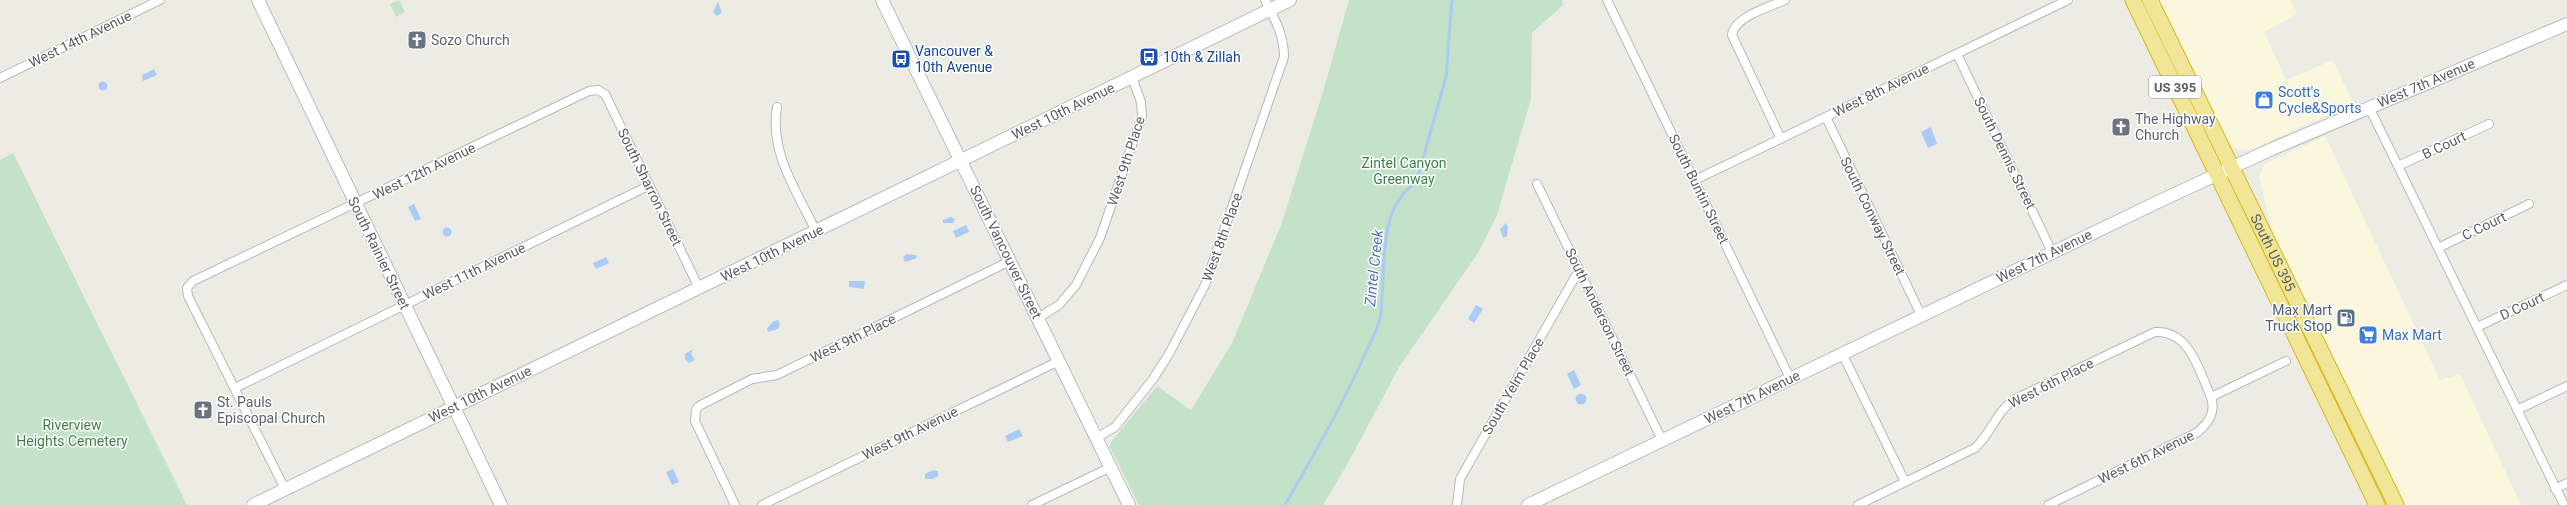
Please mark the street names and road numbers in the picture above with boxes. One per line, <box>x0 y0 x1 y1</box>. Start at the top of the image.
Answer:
street label: West 14th Avenue <box>26 7 134 71</box>
street label: West 7th Avenue <box>2375 55 2477 111</box>
street label: West 8th Avenue <box>1831 60 1931 120</box>
road number: US 395 <box>2149 76 2201 98</box>
street label: West 10th Avenue <box>1009 79 1117 143</box>
street label: South Dennis Street <box>1971 94 2039 212</box>
street label: West 9th Place <box>1104 114 1148 208</box>
street label: South Sharron Street <box>615 126 686 249</box>
street label: B Court <box>2419 128 2469 162</box>
street label: South Buntin Street <box>1665 132 1733 247</box>
street label: West 12th Avenue <box>370 139 478 203</box>
street label: South Conway Street <box>1837 154 1909 278</box>
street label: South Vancouver Street <box>967 183 1045 322</box>
street label: West 8th Place <box>1199 190 1245 284</box>
street label: South Rainier Street <box>345 194 413 312</box>
street label: C Court <box>2459 208 2509 244</box>
street label: South US 395 <box>2247 211 2299 294</box>
street label: West 10th Avenue <box>718 221 826 285</box>
street label: West 7th Avenue <box>1994 226 2094 286</box>
street label: West 11th Avenue <box>420 239 528 303</box>
street label: South Anderson Street <box>1562 246 1638 379</box>
street label: D Court <box>2497 289 2547 323</box>
street label: West 9th Place <box>808 310 898 366</box>
street label: South Yelm Place <box>1479 335 1547 437</box>
street label: West 6th Place <box>2006 355 2096 411</box>
street label: West 10th Avenue <box>426 362 534 426</box>
street label: West 7th Avenue <box>1702 367 1802 427</box>
street label: West 9th Avenue <box>860 403 960 463</box>
street label: West 6th Avenue <box>2096 427 2196 487</box>

